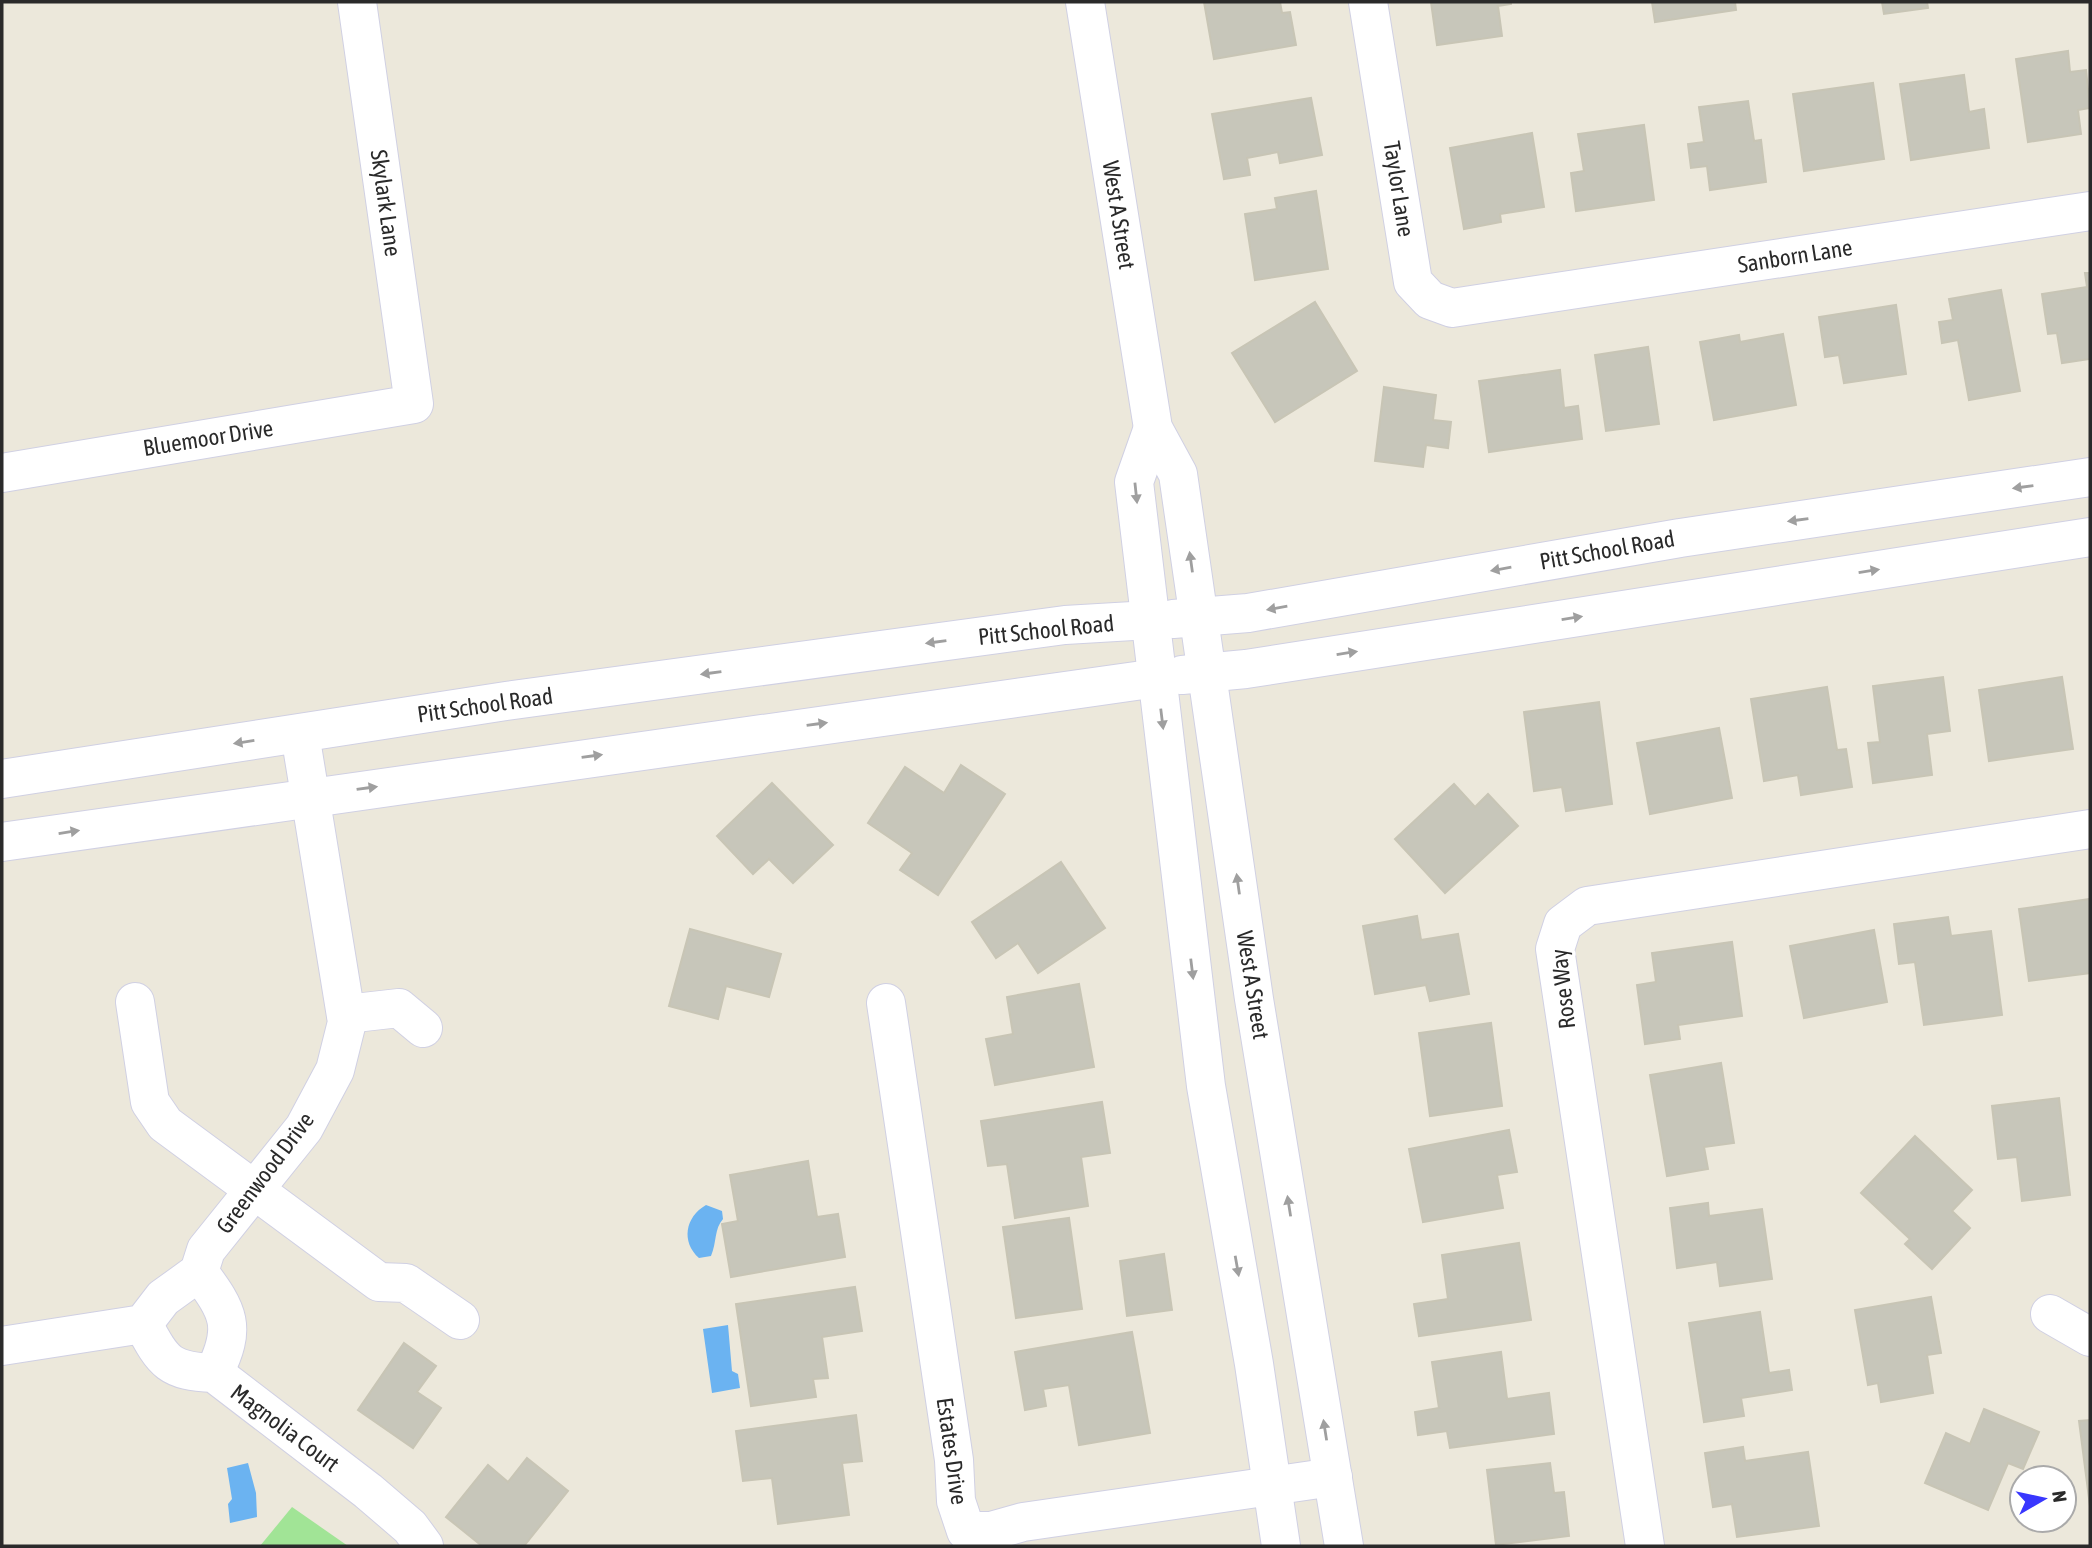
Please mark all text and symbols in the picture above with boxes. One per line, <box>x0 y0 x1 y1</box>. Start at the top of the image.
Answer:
street label: Taylor Lane <box>1379 139 1419 239</box>
street label: Skylark Lane <box>366 148 406 258</box>
street label: West A Street <box>1098 159 1140 271</box>
street label: Sanborn Lane <box>1736 234 1854 278</box>
street label: Bluemoor Drive <box>141 415 275 461</box>
one-way arrow <box>1131 482 1142 504</box>
one-way arrow <box>2012 482 2034 493</box>
one-way arrow <box>1787 515 1809 526</box>
street label: Pitt School Road <box>1537 525 1677 575</box>
one-way arrow <box>1186 551 1197 573</box>
one-way arrow <box>1490 564 1512 575</box>
one-way arrow <box>1859 565 1881 576</box>
one-way arrow <box>1265 603 1287 614</box>
street label: Pitt School Road <box>977 610 1115 650</box>
one-way arrow <box>1561 612 1583 623</box>
one-way arrow <box>925 637 947 648</box>
one-way arrow <box>1336 647 1358 658</box>
one-way arrow <box>700 668 722 679</box>
street label: Pitt School Road <box>416 683 554 727</box>
one-way arrow <box>1156 708 1167 730</box>
one-way arrow <box>807 718 829 729</box>
one-way arrow <box>232 737 254 748</box>
one-way arrow <box>581 750 603 761</box>
one-way arrow <box>356 782 378 793</box>
one-way arrow <box>58 826 80 837</box>
one-way arrow <box>1232 873 1243 895</box>
street label: West A Street <box>1232 929 1274 1041</box>
street label: Rose Way <box>1546 948 1580 1030</box>
one-way arrow <box>1187 958 1198 980</box>
street label: Greenwood Drive <box>211 1107 319 1239</box>
one-way arrow <box>1283 1195 1294 1217</box>
one-way arrow <box>1232 1256 1243 1278</box>
street label: Magnolia Court <box>226 1379 344 1477</box>
street label: Estates Drive <box>932 1396 972 1506</box>
one-way arrow <box>1319 1419 1330 1441</box>
north arrow <box>2008 1464 2078 1534</box>
text: N <box>2048 1489 2072 1504</box>

